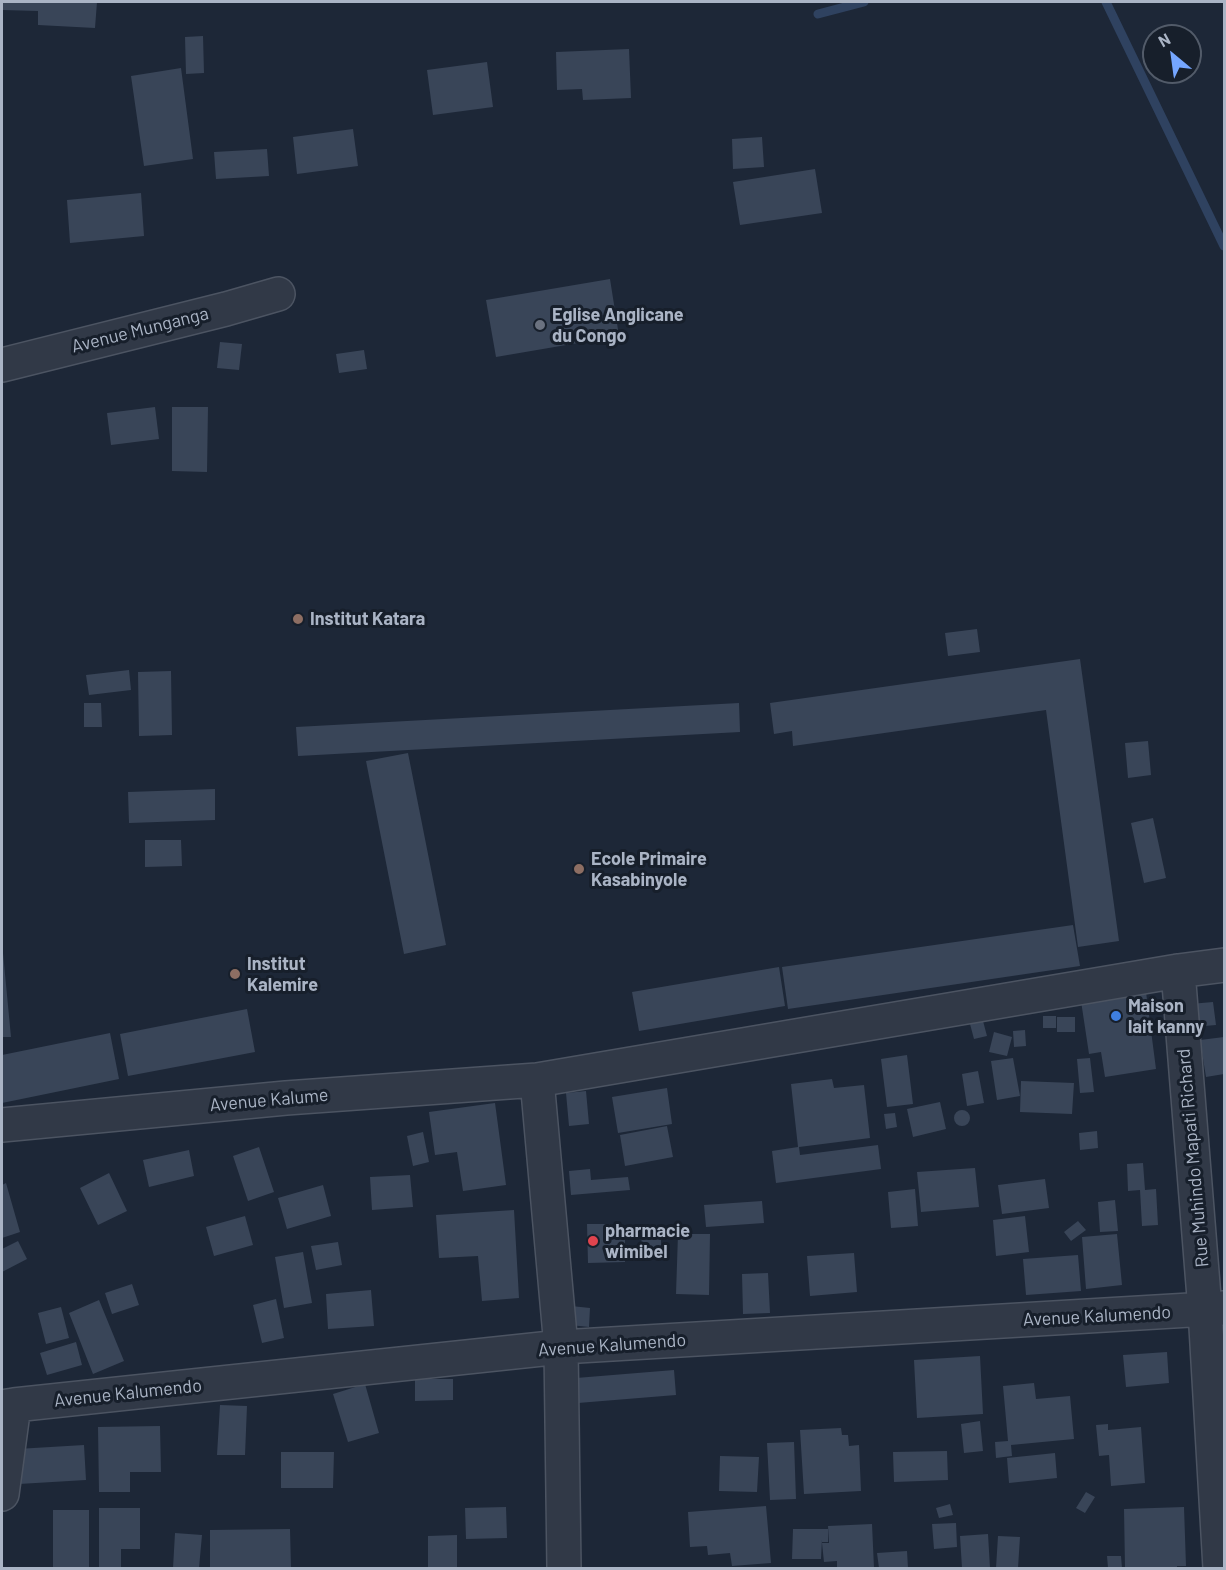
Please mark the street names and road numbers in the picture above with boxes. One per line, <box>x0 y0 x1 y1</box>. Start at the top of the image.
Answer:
street label: Avenue Munganga <box>69 303 211 357</box>
street label: Rue Muhindo Mapati Richard <box>1173 1048 1213 1268</box>
street label: Avenue Kalume <box>209 1084 329 1116</box>
street label: Avenue Kalumendo <box>1022 1301 1172 1331</box>
street label: Avenue Kalumendo <box>537 1329 687 1361</box>
street label: Avenue Kalumendo <box>53 1375 203 1411</box>

